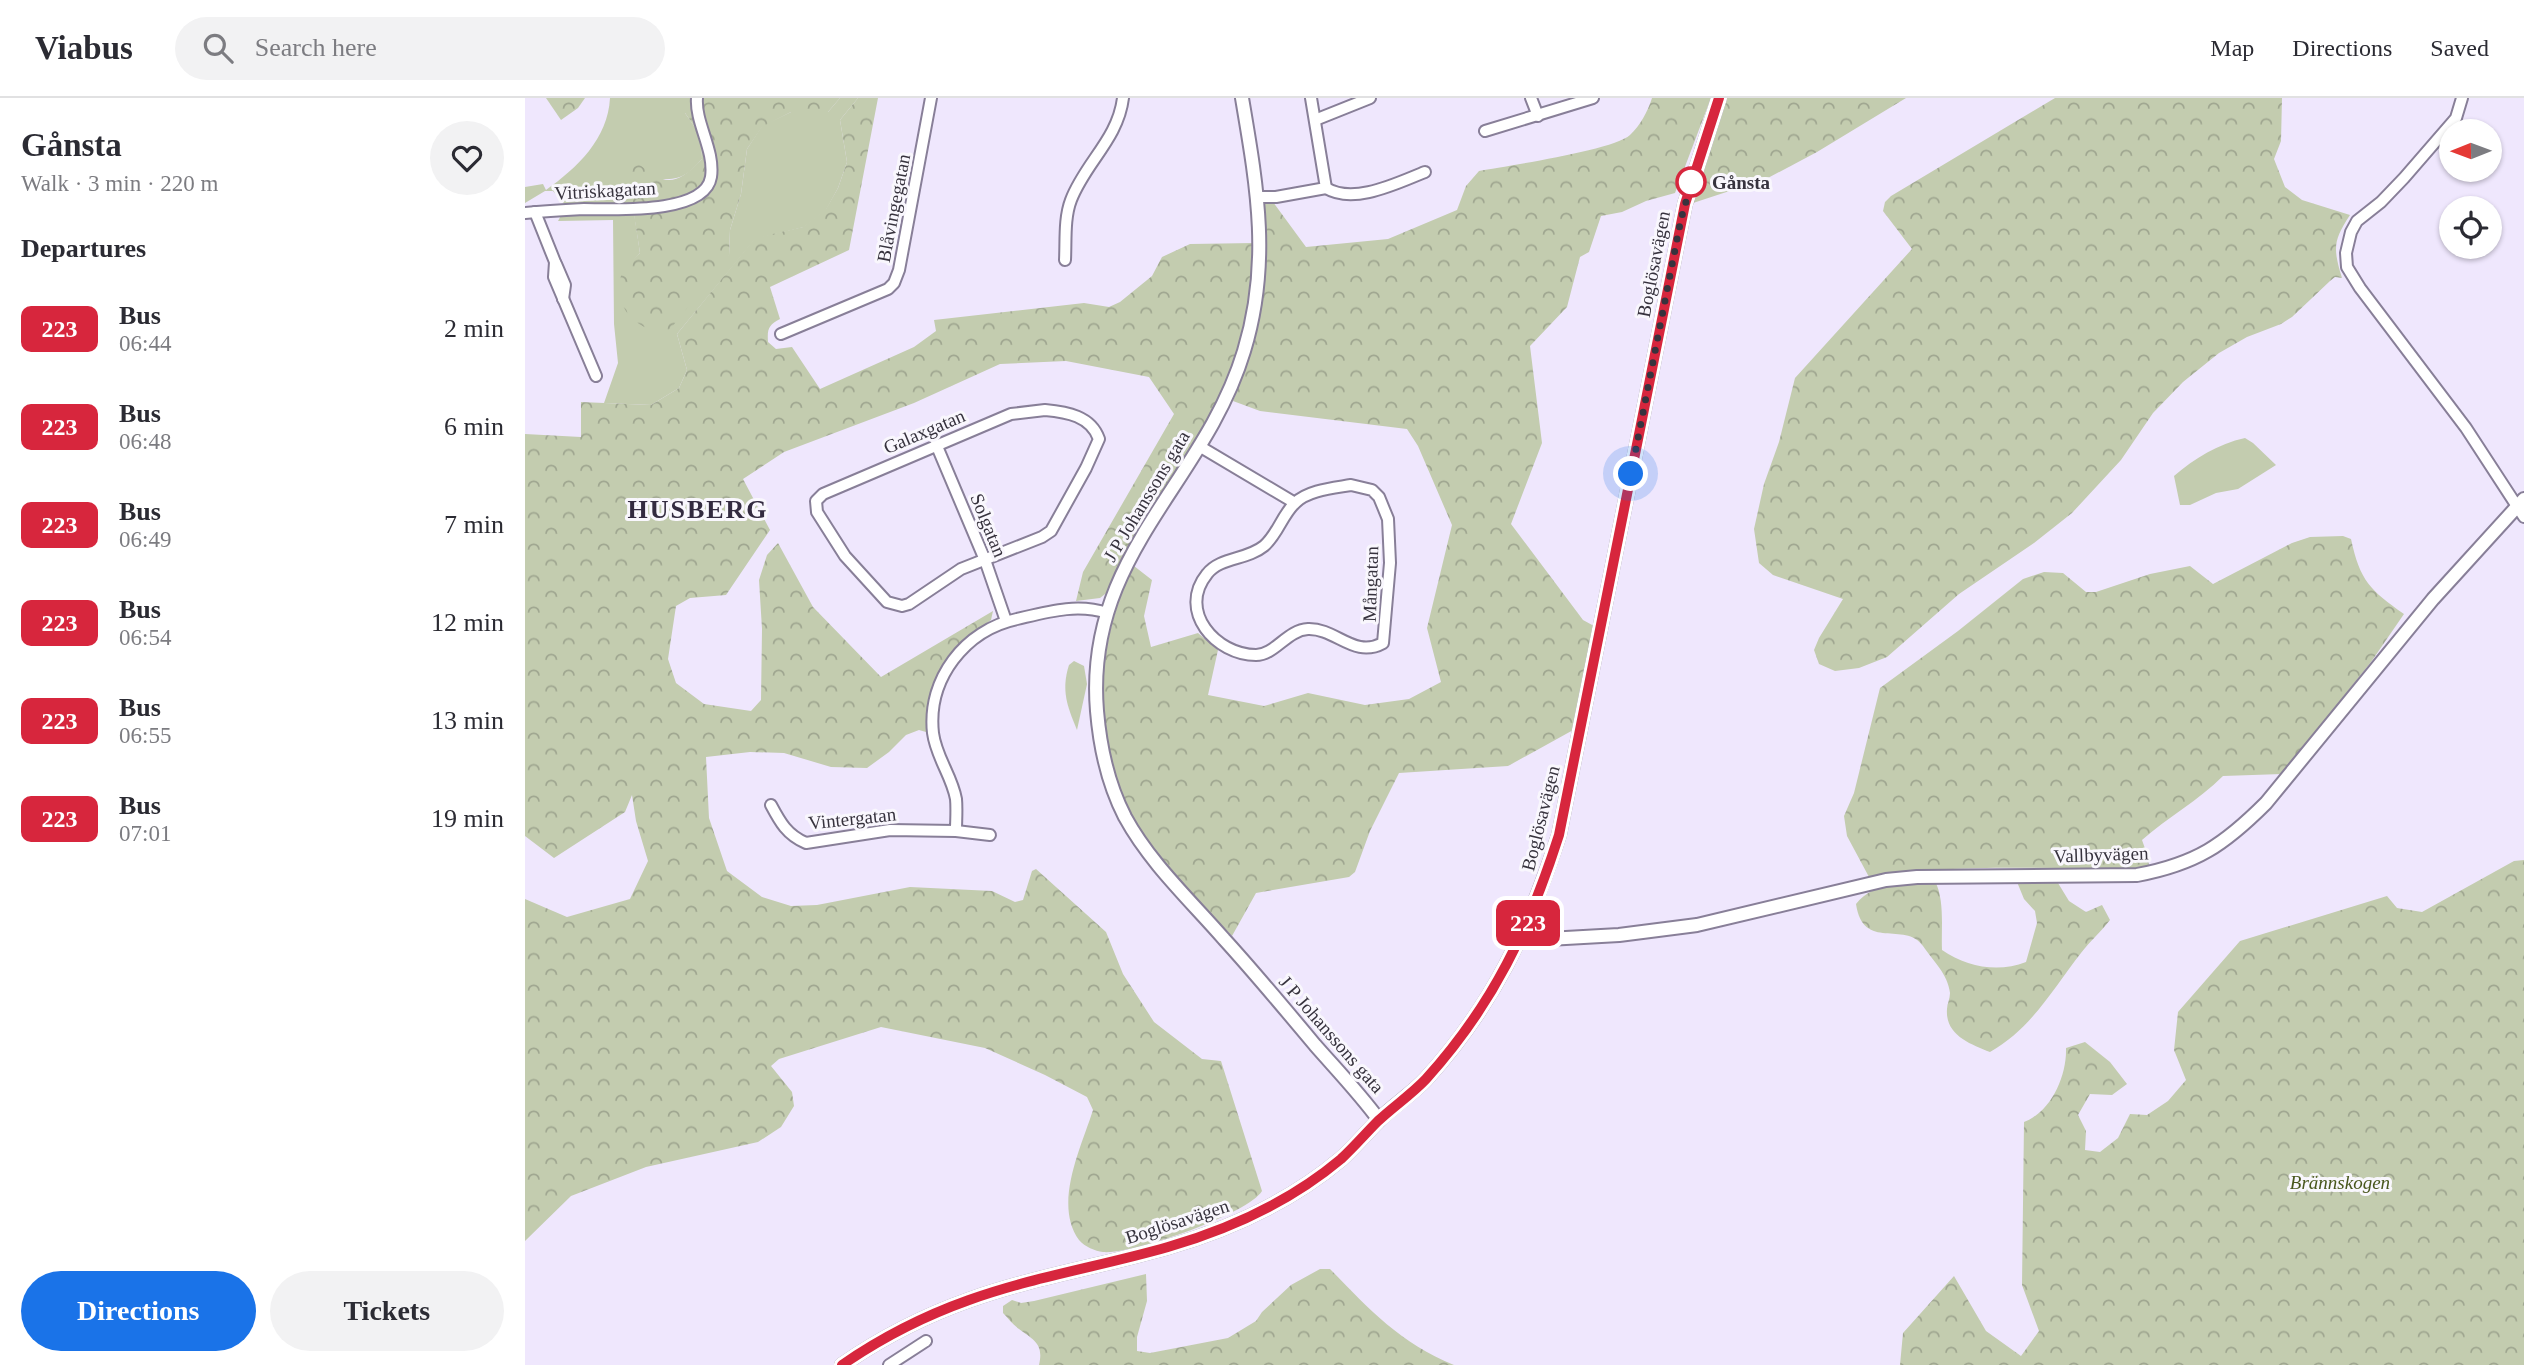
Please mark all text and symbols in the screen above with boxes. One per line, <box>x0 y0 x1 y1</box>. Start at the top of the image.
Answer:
search box <box>175 17 665 80</box>
icon: search <box>199 29 237 67</box>
text: Viabus <box>35 30 133 66</box>
text: Search here <box>255 33 377 62</box>
text: Map <box>2210 35 2254 61</box>
text: Directions <box>2292 35 2392 61</box>
text: Saved <box>2430 35 2489 61</box>
north arrow <box>2439 119 2503 182</box>
map controls <box>2439 119 2502 259</box>
button: heart <box>430 121 504 195</box>
text: Gånsta <box>21 127 122 163</box>
street label: Blåvingegatan <box>873 152 914 264</box>
marker: Gånsta <box>1676 167 1706 197</box>
text: Walk · 3 min · 220 m <box>21 171 218 196</box>
place label: Gånsta <box>1712 172 1771 193</box>
street label: Vitriskagatan <box>554 177 657 204</box>
button: locate <box>2439 196 2502 259</box>
street label: Boglösavägen <box>1633 209 1674 319</box>
text: Departures <box>21 234 146 263</box>
text: Bus <box>119 301 161 330</box>
text: 2 min <box>444 314 504 343</box>
text: 223 <box>42 316 78 342</box>
text: 06:44 <box>119 331 171 356</box>
text: Bus <box>119 399 161 428</box>
street label: Galaxgatan <box>880 405 969 458</box>
text: 6 min <box>444 412 504 441</box>
text: 223 <box>42 414 78 440</box>
street label: J P Johanssons gata <box>1099 427 1194 565</box>
text: 06:48 <box>119 429 171 454</box>
your location <box>1613 456 1648 491</box>
street label: Solgatan <box>966 490 1011 560</box>
district label: HUSBERG <box>627 495 769 524</box>
text: Bus <box>119 497 161 526</box>
text: 7 min <box>444 510 504 539</box>
text: 223 <box>42 512 78 538</box>
text: 06:49 <box>119 527 171 552</box>
street label: Mångatan <box>1359 545 1382 622</box>
text: Bus <box>119 595 161 624</box>
text: 12 min <box>431 608 504 637</box>
text: 223 <box>42 610 78 636</box>
text: 06:54 <box>119 625 171 650</box>
text: Bus <box>119 693 161 722</box>
text: 13 min <box>431 706 504 735</box>
text: 223 <box>42 708 78 734</box>
text: 06:55 <box>119 723 171 748</box>
street label: Boglösavägen <box>1517 763 1564 873</box>
text: Bus <box>119 791 161 820</box>
street label: Vintergatan <box>807 803 898 834</box>
text: 19 min <box>431 804 504 833</box>
text: 223 <box>42 806 78 832</box>
text: 07:01 <box>119 821 171 846</box>
street label: Vallbyvägen <box>2053 842 2149 867</box>
line badge: 223 <box>1488 900 1568 946</box>
text: 223 <box>1510 910 1546 936</box>
street label: J P Johanssons gata <box>1275 971 1389 1098</box>
park label: Brännskogen <box>2290 1172 2390 1193</box>
street label: Boglösavägen <box>1123 1195 1232 1248</box>
button: Directions <box>21 1271 256 1351</box>
button: Tickets <box>270 1271 504 1351</box>

